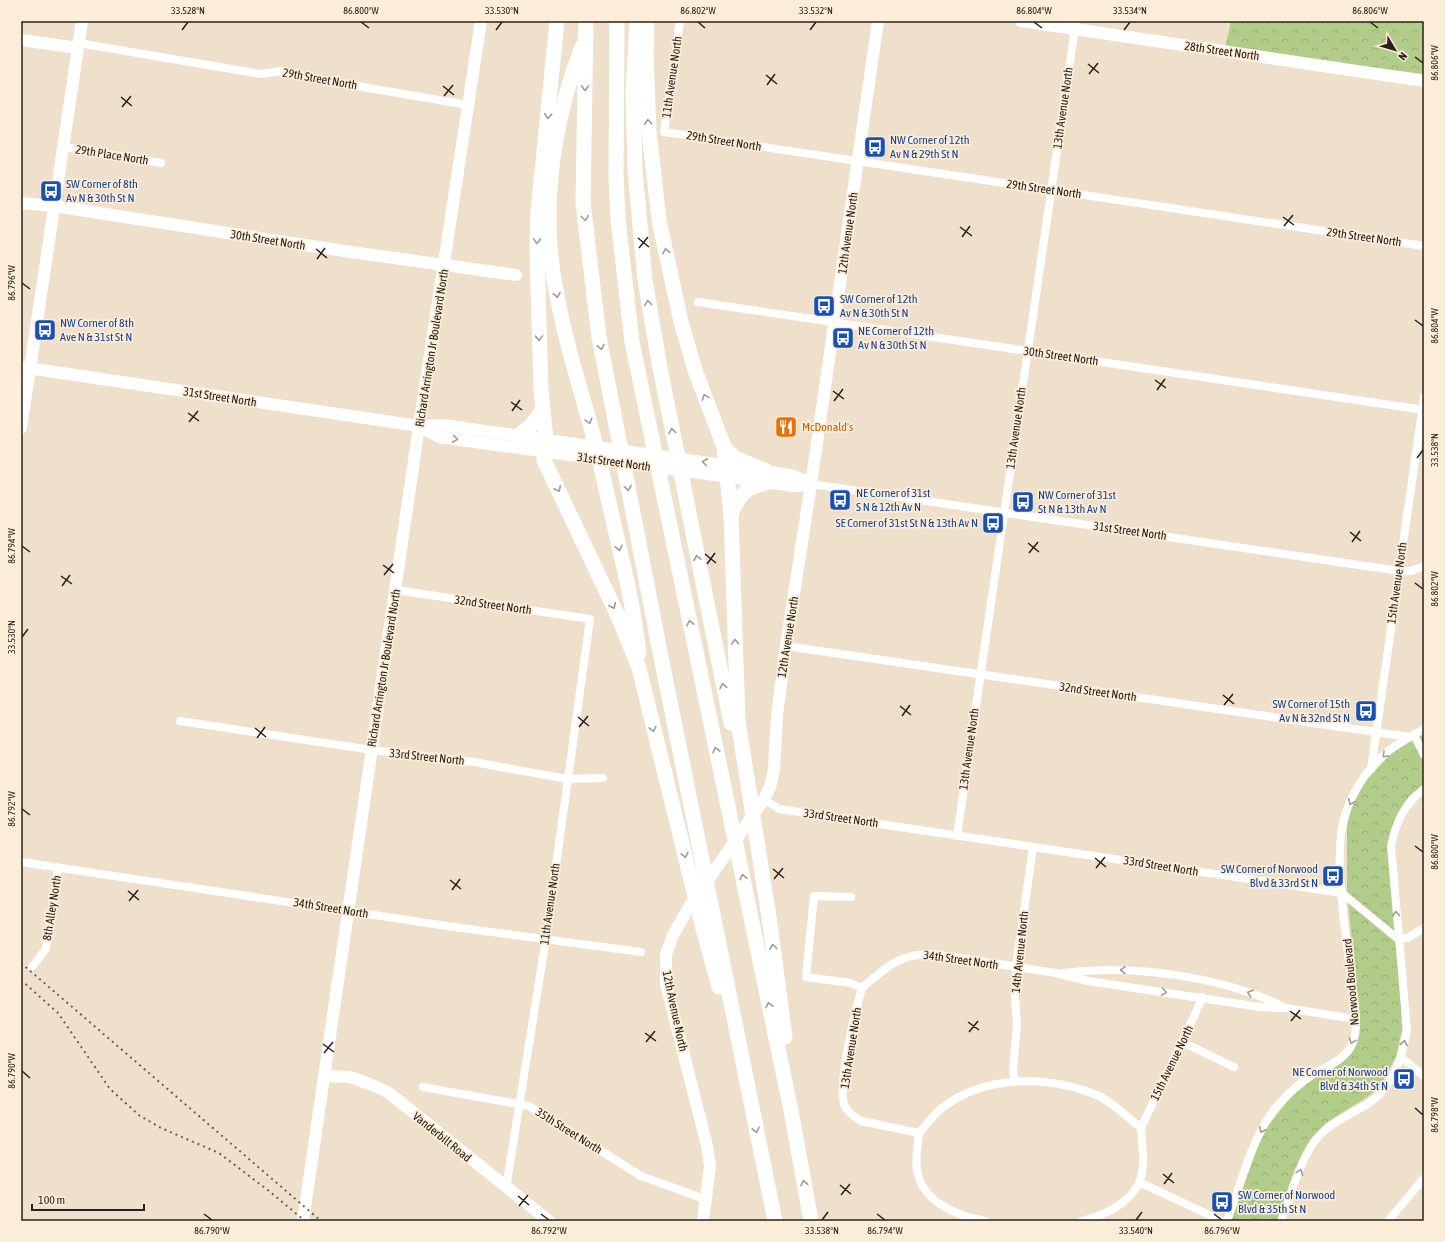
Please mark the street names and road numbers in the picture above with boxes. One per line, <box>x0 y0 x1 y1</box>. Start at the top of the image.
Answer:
street label: 11th Avenue North <box>659 35 685 119</box>
street label: 28th Street North <box>1184 39 1260 63</box>
street label: 29th Street North <box>282 66 358 92</box>
street label: 13th Avenue North <box>1050 66 1076 150</box>
street label: 29th Street North <box>686 128 762 154</box>
street label: 29th Place North <box>74 142 150 168</box>
street label: 29th Street North <box>1006 177 1082 201</box>
street label: 12th Avenue North <box>835 191 861 275</box>
street label: 29th Street North <box>1326 225 1402 249</box>
street label: 30th Street North <box>230 227 306 253</box>
street label: Richard Arrington Jr Boulevard North <box>413 268 451 428</box>
street label: 30th Street North <box>1023 344 1099 368</box>
street label: 31st Street North <box>182 384 258 410</box>
street label: 13th Avenue North <box>1003 386 1029 470</box>
street label: 31st Street North <box>576 450 652 474</box>
street label: 31st Street North <box>1092 519 1168 543</box>
street label: 15th Avenue North <box>1384 541 1410 625</box>
street label: Richard Arrington Jr Boulevard North <box>365 588 403 748</box>
street label: 32nd Street North <box>453 593 533 617</box>
street label: 12th Avenue North <box>775 595 801 679</box>
street label: 32nd Street North <box>1058 680 1138 704</box>
street label: 13th Avenue North <box>956 707 982 791</box>
street label: 33rd Street North <box>389 746 465 768</box>
street label: 33rd Street North <box>803 806 879 830</box>
street label: 33rd Street North <box>1123 853 1199 879</box>
street label: 11th Avenue North <box>537 862 563 946</box>
street label: 8th Alley North <box>40 874 64 942</box>
street label: 34th Street North <box>293 895 369 921</box>
street label: 14th Avenue North <box>1009 910 1031 994</box>
street label: Norwood Boulevard <box>1340 938 1362 1026</box>
street label: 34th Street North <box>923 948 999 972</box>
street label: 12th Avenue North <box>660 969 690 1053</box>
street label: 13th Avenue North <box>838 1006 864 1090</box>
street label: 15th Avenue North <box>1148 1023 1196 1103</box>
street label: 35th Street North <box>533 1105 605 1157</box>
street label: Vanderbilt Road <box>410 1109 474 1165</box>

